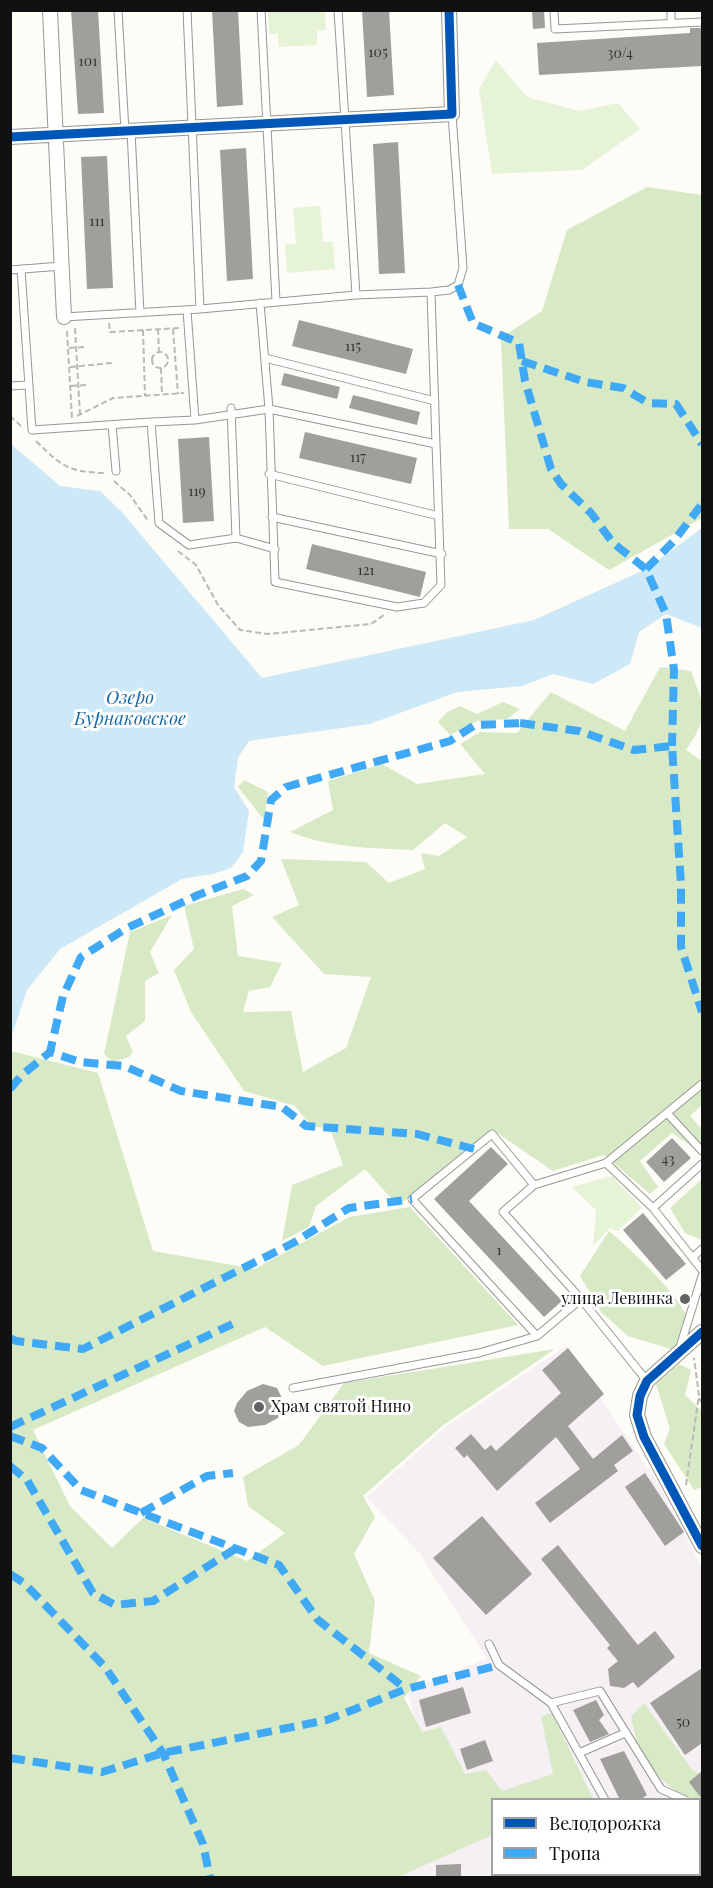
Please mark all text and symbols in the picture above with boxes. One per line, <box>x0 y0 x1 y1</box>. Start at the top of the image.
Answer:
house number: 105 <box>368 45 388 61</box>
house number: 30/4 <box>607 46 633 62</box>
house number: 101 <box>79 54 97 70</box>
house number: 111 <box>89 214 105 230</box>
house number: 115 <box>345 339 361 355</box>
house number: 117 <box>350 450 366 466</box>
house number: 119 <box>188 484 206 500</box>
house number: 121 <box>357 563 375 579</box>
water label: Озеро Бурнаковское <box>74 687 186 730</box>
house number: 43 <box>662 1152 674 1168</box>
house number: 1 <box>496 1243 502 1259</box>
place label: улица Левинка <box>561 1289 673 1309</box>
marker: улица Левинка <box>678 1292 692 1306</box>
place label: Храм святой Нино <box>271 1397 411 1417</box>
marker: Храм святой Нино <box>252 1400 266 1414</box>
house number: 50 <box>676 1715 690 1731</box>
legend <box>491 1798 701 1876</box>
text: Велодорожка <box>549 1811 661 1835</box>
text: Тропа <box>549 1841 600 1865</box>

